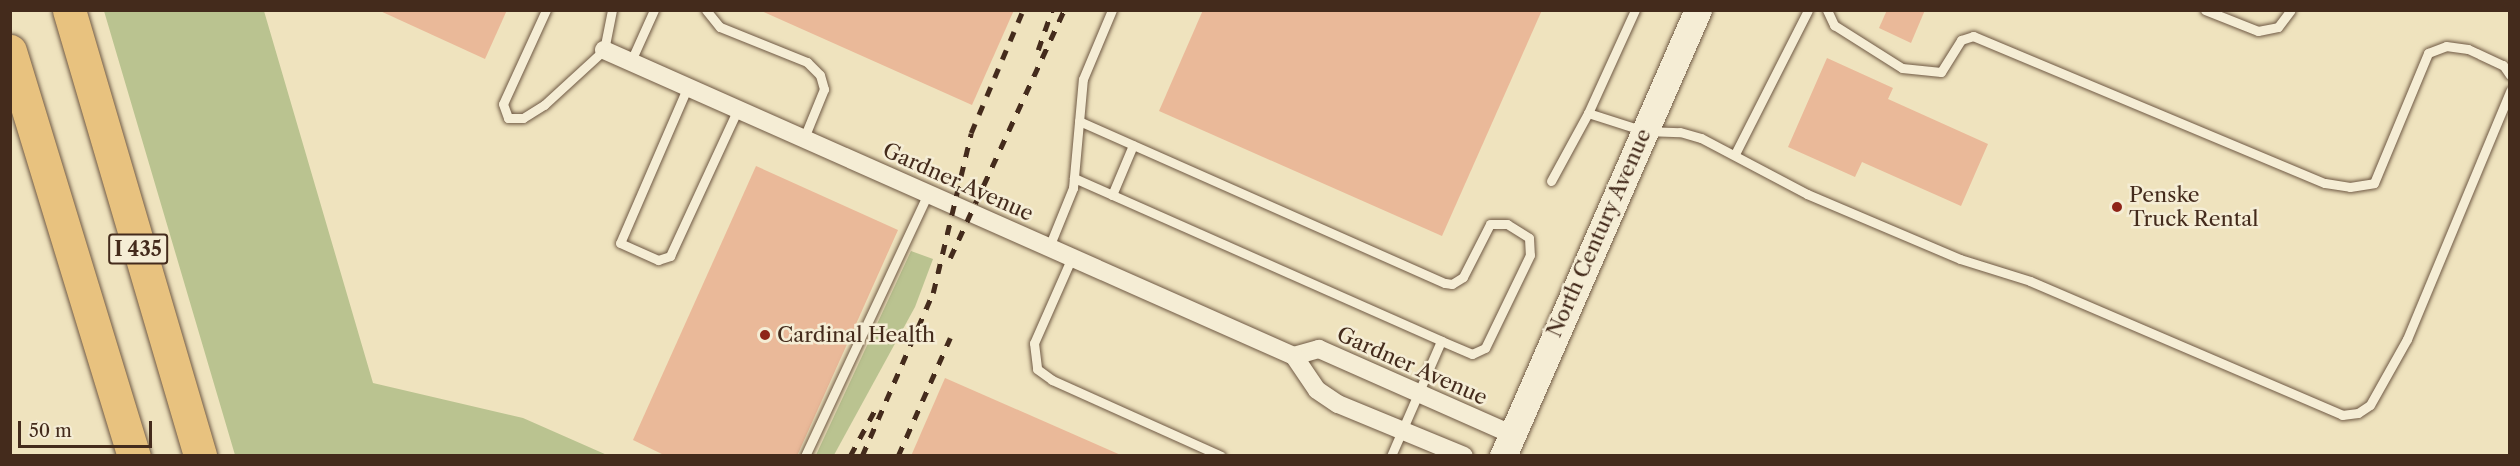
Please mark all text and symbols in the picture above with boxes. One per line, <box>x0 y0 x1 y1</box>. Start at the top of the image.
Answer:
street label: North Century Avenue <box>1541 124 1657 342</box>
street label: Gardner Avenue <box>878 137 1038 227</box>
place label: Penske Truck Rental <box>2129 182 2259 232</box>
marker: Penske Truck Rental <box>2110 200 2124 214</box>
road number: I 435 <box>108 232 168 266</box>
street label: Gardner Avenue <box>1332 321 1492 411</box>
place label: Cardinal Health <box>777 322 935 348</box>
marker: Cardinal Health <box>758 328 772 342</box>
scale bar <box>21 409 154 447</box>
text: 50 m <box>29 420 72 442</box>

